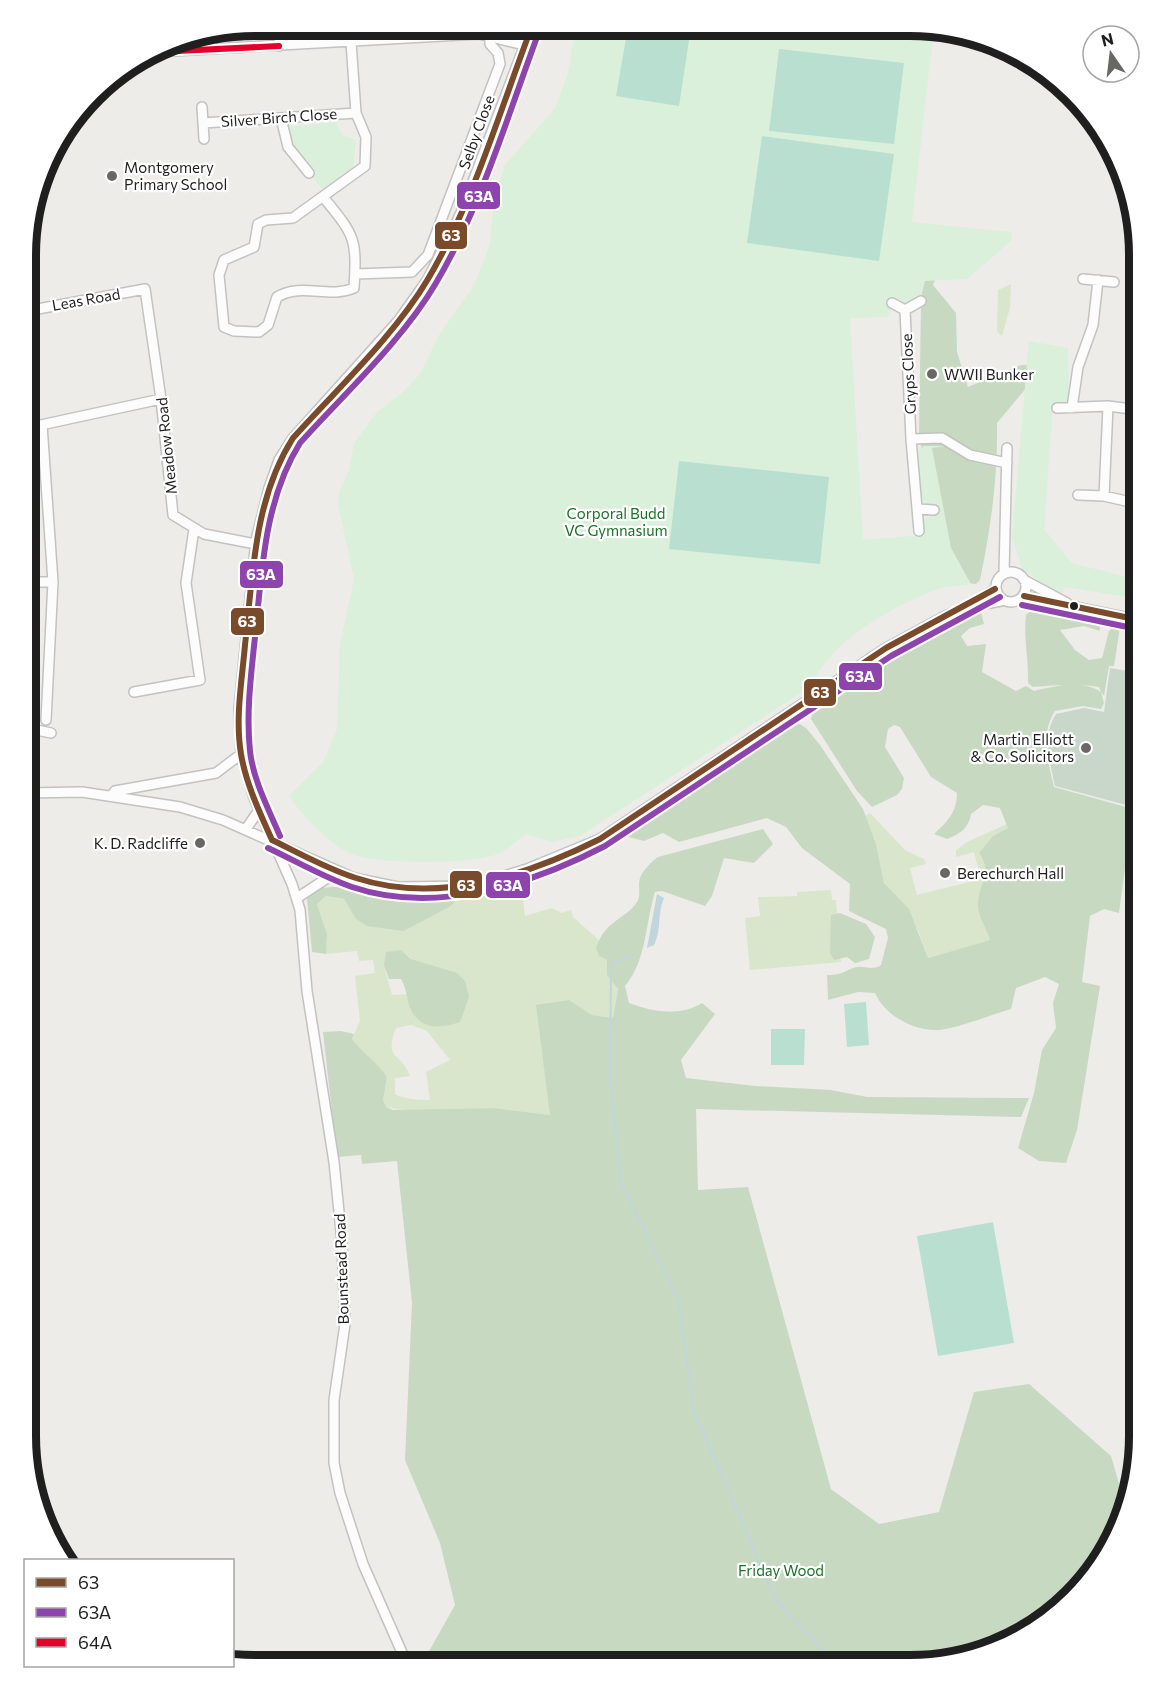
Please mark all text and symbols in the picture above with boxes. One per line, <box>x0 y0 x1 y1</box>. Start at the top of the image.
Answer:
north arrow <box>1081 24 1141 84</box>
text: N <box>1099 28 1115 50</box>
street label: Selby Close <box>454 92 498 171</box>
street label: Silver Birch Close <box>220 104 338 130</box>
place label: Montgomery Primary School <box>124 158 227 193</box>
marker: Montgomery Primary School <box>105 169 119 183</box>
line badge: 63A <box>456 181 501 210</box>
text: 63A <box>464 186 495 205</box>
line badge: 63 <box>434 221 468 250</box>
text: 63 <box>441 225 461 244</box>
street label: Leas Road <box>50 284 122 314</box>
street label: Gryps Close <box>897 333 919 415</box>
place label: WWII Bunker <box>944 365 1034 383</box>
marker: WWII Bunker <box>925 367 939 381</box>
street label: Meadow Road <box>152 397 180 495</box>
park label: Corporal Budd VC Gymnasium <box>564 504 668 539</box>
line badge: 63A <box>239 560 284 589</box>
text: 63A <box>246 564 277 583</box>
unlabelled marker <box>1068 600 1080 612</box>
line badge: 63 <box>230 607 265 636</box>
text: 63 <box>237 611 257 630</box>
line badge: 63A <box>838 662 883 691</box>
text: 63A <box>845 666 876 685</box>
line badge: 63 <box>803 678 837 707</box>
text: 63 <box>810 682 830 701</box>
place label: Martin Elliott & Co. Solicitors <box>971 730 1074 765</box>
marker: Martin Elliott & Co. Solicitors <box>1079 741 1093 755</box>
place label: K. D. Radcliffe <box>94 834 188 852</box>
marker: K. D. Radcliffe <box>193 836 207 850</box>
place label: Berechurch Hall <box>957 864 1064 882</box>
marker: Berechurch Hall <box>938 866 952 880</box>
line badge: 63 <box>449 870 483 899</box>
line badge: 63A <box>485 871 531 899</box>
text: 63 <box>456 875 476 894</box>
text: 63A <box>493 875 524 894</box>
street label: Bounstead Road <box>330 1213 352 1325</box>
legend <box>24 1559 234 1667</box>
park label: Friday Wood <box>738 1561 824 1579</box>
text: 63 <box>78 1571 99 1593</box>
text: 63A <box>78 1601 111 1623</box>
text: 64A <box>78 1631 112 1653</box>

